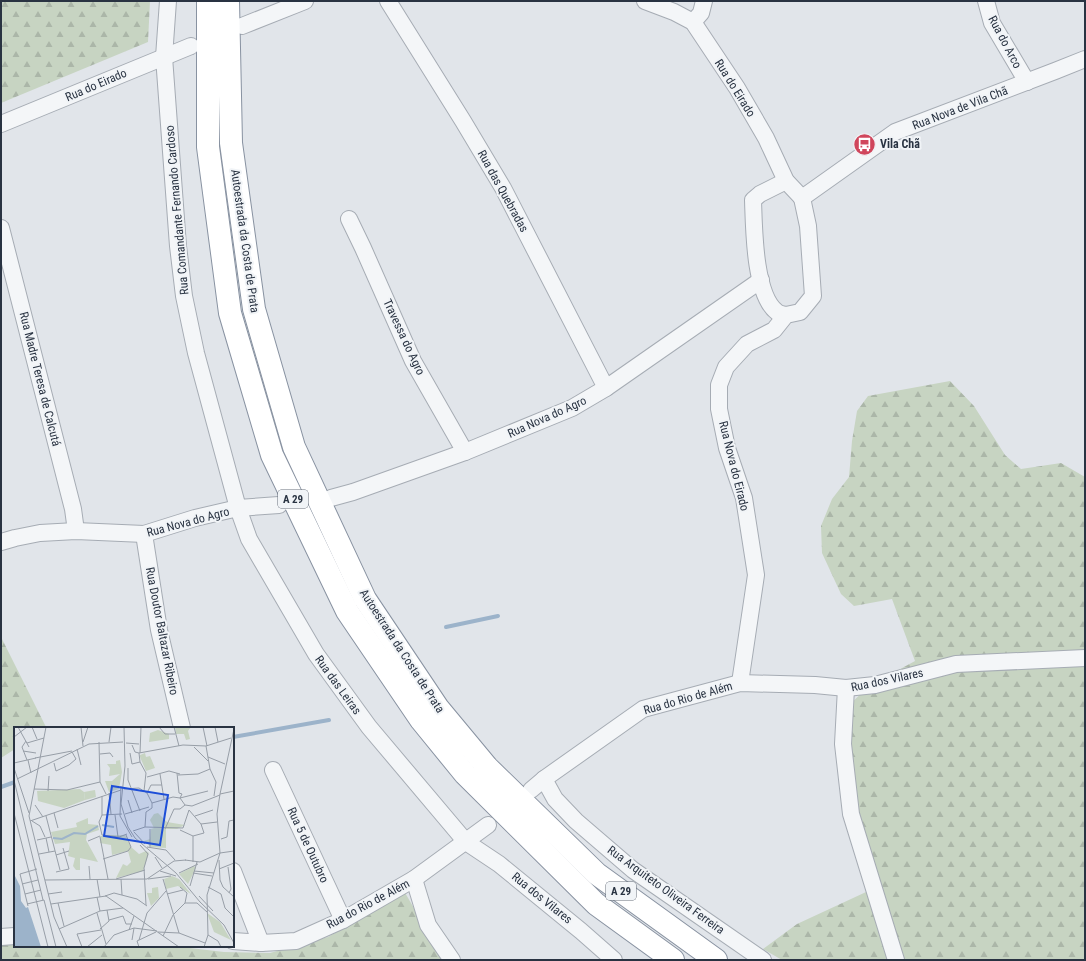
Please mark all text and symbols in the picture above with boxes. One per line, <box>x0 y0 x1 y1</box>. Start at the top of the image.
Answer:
street label: Rua do Arco <box>985 13 1025 71</box>
street label: Rua do Eirado <box>712 57 758 119</box>
street label: Rua do Eirado <box>63 66 129 104</box>
street label: Rua Nova de Vila Chã <box>910 83 1010 133</box>
street label: Rua Comandante Fernando Cardoso <box>163 125 191 295</box>
bus stop icon: Vila Chã <box>852 131 878 157</box>
place label: Vila Chã <box>880 137 920 151</box>
street label: Rua das Quebradas <box>475 148 531 234</box>
street label: Autoestrada da Costa de Prata <box>228 168 262 314</box>
street label: Travessa do Agro <box>380 297 428 377</box>
street label: Rua Madre Teresa de Calcutá <box>17 310 64 448</box>
street label: Rua Nova do Agro <box>505 393 589 441</box>
street label: Rua Nova do Eirado <box>716 420 752 512</box>
road number: A 29 <box>278 490 308 508</box>
street label: Rua Nova do Agro <box>145 504 231 540</box>
street label: Rua Doutor Baltazar Ribeiro <box>143 566 181 696</box>
street label: Autoestrada da Costa de Prata <box>357 587 447 716</box>
street label: Rua das Leiras <box>312 653 364 717</box>
street label: Rua dos Vilares <box>850 666 924 694</box>
street label: Rua do Rio de Além <box>642 679 734 717</box>
inset map <box>14 727 234 947</box>
street label: Rua 5 de Outubro <box>284 805 332 885</box>
street label: Rua Arquiteto Oliveira Ferreira <box>605 843 727 937</box>
street label: Rua dos Vilares <box>509 869 575 927</box>
street label: Rua do Rio de Além <box>324 876 412 932</box>
road number: A 29 <box>606 882 636 900</box>

